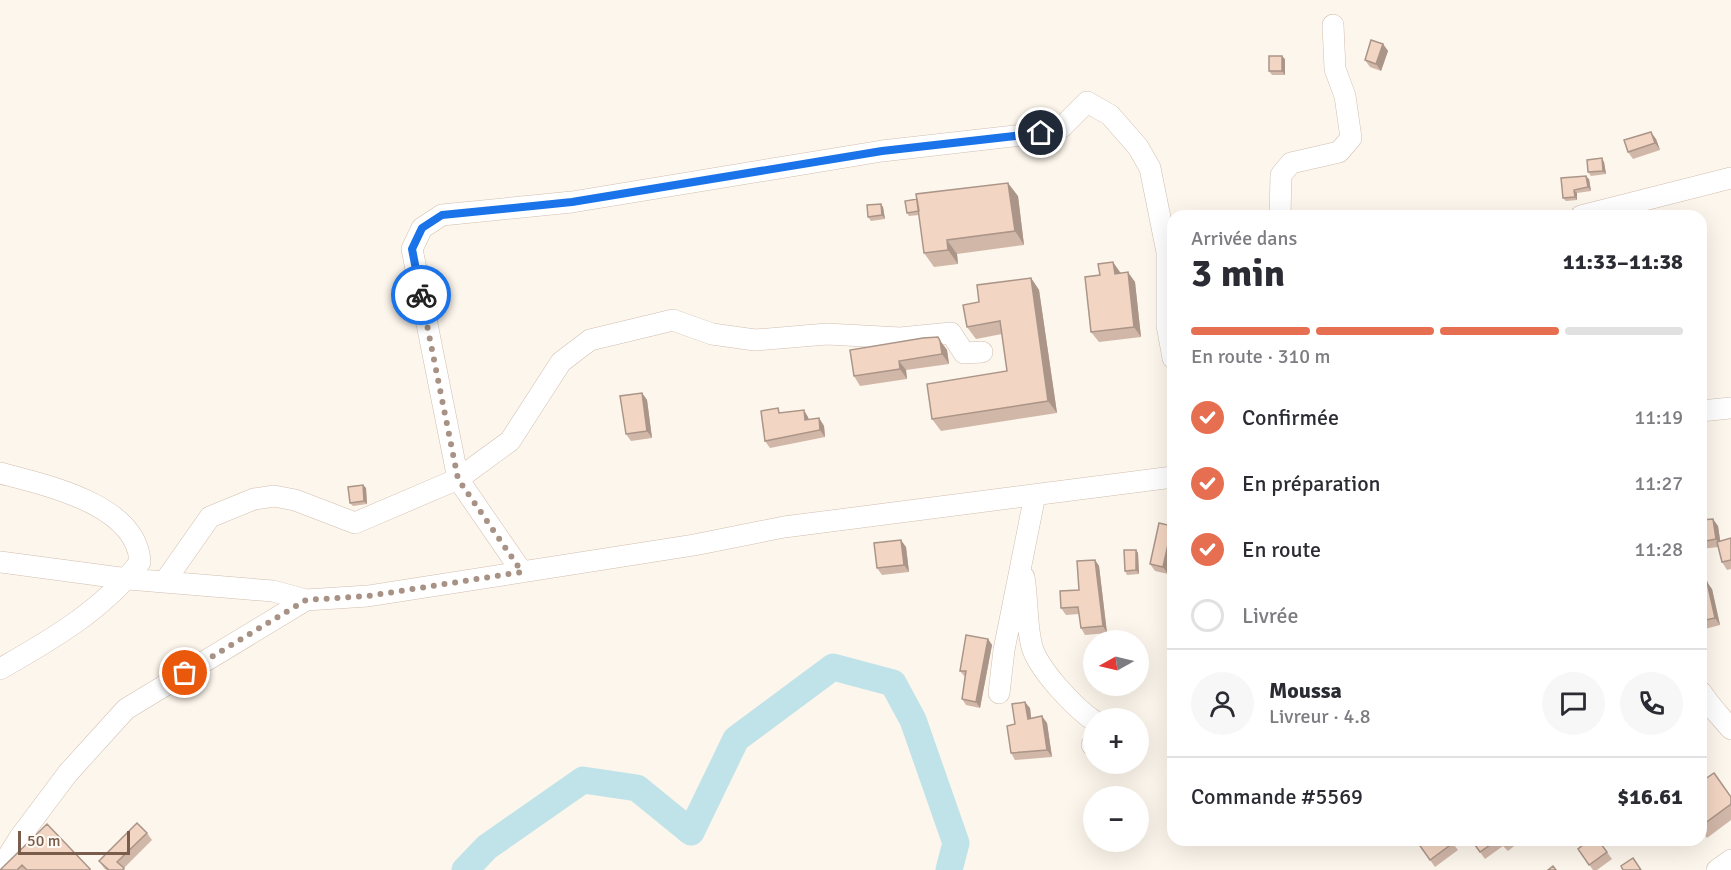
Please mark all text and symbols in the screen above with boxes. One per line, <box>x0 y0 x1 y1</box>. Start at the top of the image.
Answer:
pin <box>1015 107 1066 158</box>
icon: home <box>1024 116 1057 149</box>
text: Arrivée dans <box>1191 226 1297 251</box>
text: 11:33–11:38 <box>1563 248 1683 275</box>
text: 3 min <box>1191 249 1285 297</box>
courier <box>391 265 451 325</box>
icon: bike <box>405 279 438 312</box>
text: En route · 310 m <box>1191 344 1330 369</box>
icon: check <box>1191 401 1224 434</box>
text: Confirmée <box>1242 404 1339 431</box>
text: 11:19 <box>1634 405 1683 430</box>
icon: check <box>1191 467 1224 500</box>
text: En préparation <box>1242 470 1381 497</box>
text: 11:27 <box>1634 471 1683 496</box>
icon: check <box>1191 533 1224 566</box>
text: En route <box>1242 536 1321 563</box>
text: 11:28 <box>1634 537 1683 562</box>
text: Livrée <box>1242 602 1299 629</box>
north arrow <box>1083 630 1149 696</box>
map controls <box>1083 630 1149 852</box>
pin <box>159 647 210 698</box>
icon: bag <box>168 656 201 689</box>
button: person <box>1191 672 1254 735</box>
button: chat <box>1542 672 1605 735</box>
button: phone <box>1620 672 1683 735</box>
text: Moussa <box>1269 677 1342 704</box>
text: Livreur · 4.8 <box>1269 704 1370 729</box>
button: + <box>1083 708 1149 774</box>
text: Commande #5569 <box>1191 783 1363 810</box>
text: $16.61 <box>1617 783 1683 810</box>
button: − <box>1083 786 1149 852</box>
scale bar <box>18 828 130 856</box>
text: 50 m <box>27 831 61 851</box>

